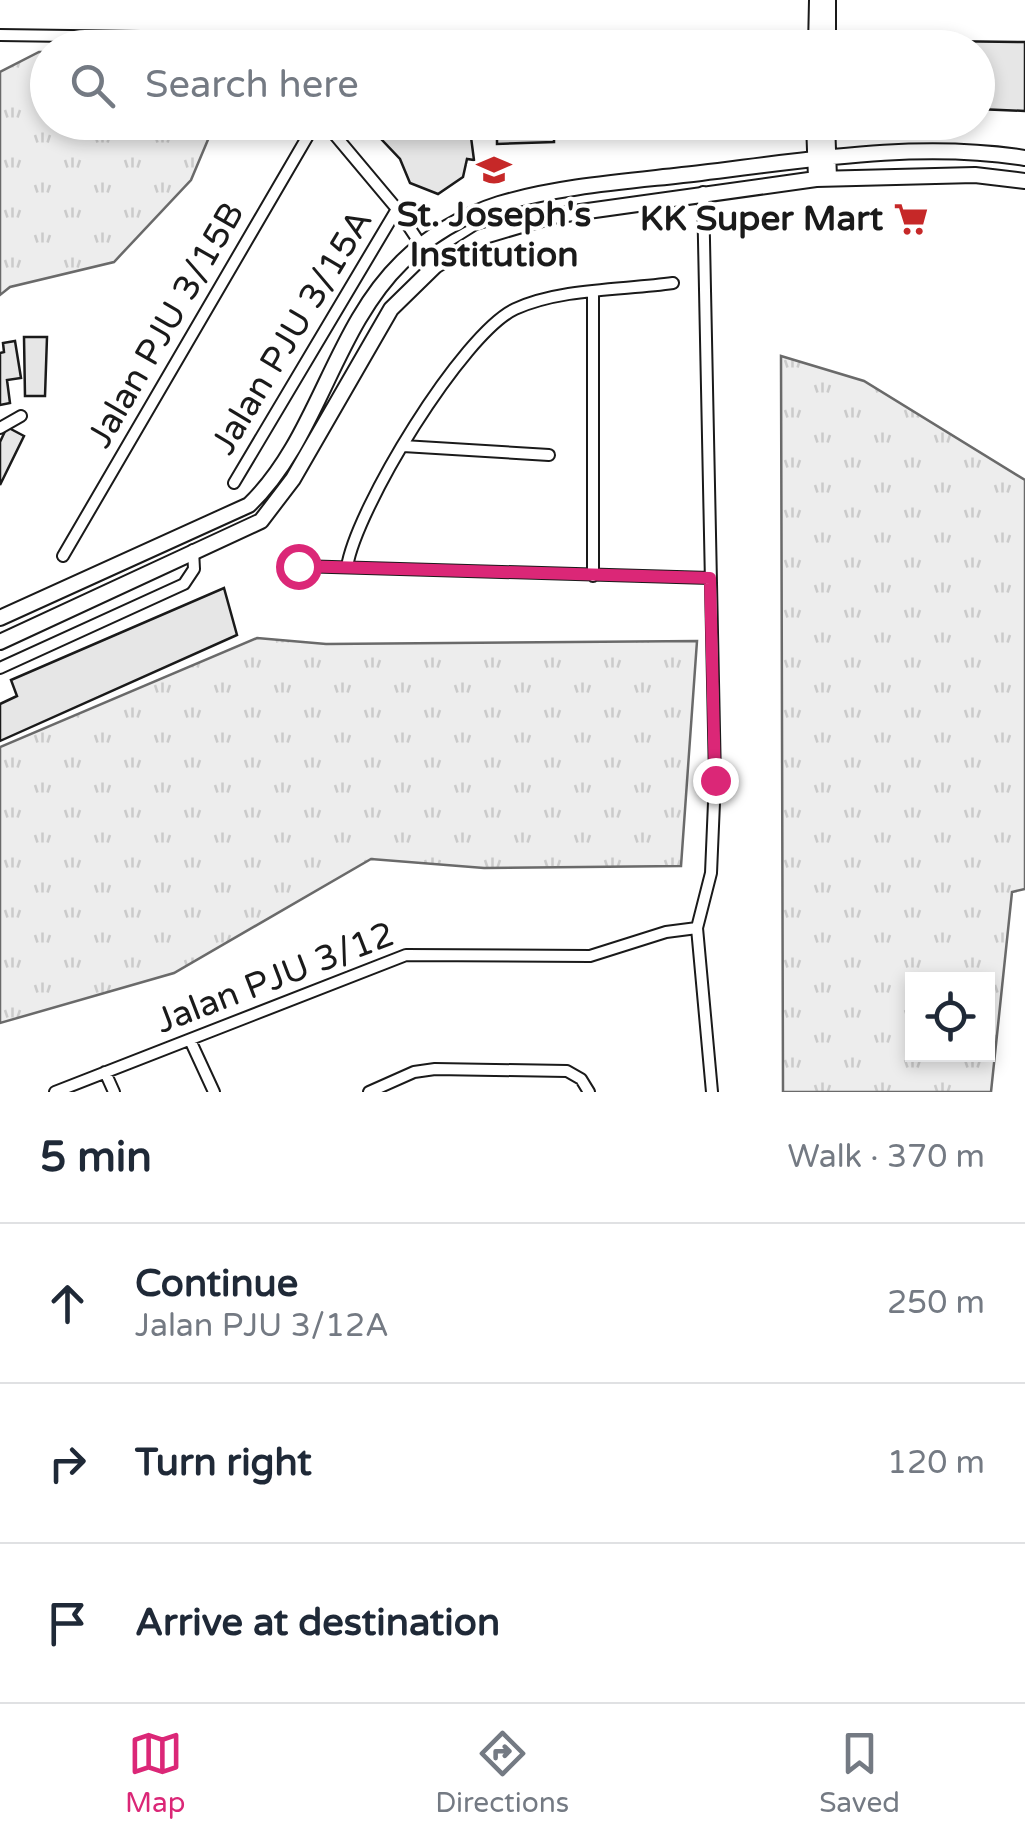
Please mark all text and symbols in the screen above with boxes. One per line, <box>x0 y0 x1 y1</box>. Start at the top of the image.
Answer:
search box <box>30 30 995 140</box>
icon: search <box>65 58 120 113</box>
text: Search here <box>145 62 359 108</box>
school or university icon: St. Joseph's Institution <box>475 151 513 189</box>
place label: St. Joseph's Institution <box>397 194 591 276</box>
street label: Jalan PJU 3/15B <box>79 195 253 455</box>
place label: KK Super Mart <box>640 198 884 240</box>
supermarket icon: KK Super Mart <box>892 200 930 238</box>
street label: Jalan PJU 3/15A <box>202 202 382 462</box>
route start <box>276 544 322 590</box>
route end <box>693 758 739 804</box>
street label: Jalan PJU 3/12 <box>150 913 400 1043</box>
map controls <box>905 972 995 1062</box>
button: locate <box>905 972 995 1062</box>
text: 5 min <box>40 1132 152 1183</box>
text: Walk · 370 m <box>788 1138 985 1176</box>
text: Continue <box>135 1261 298 1307</box>
icon: ahead <box>40 1276 95 1331</box>
text: 250 m <box>887 1284 985 1322</box>
text: Jalan PJU 3/12A <box>135 1307 389 1345</box>
icon: right <box>40 1436 95 1491</box>
text: Turn right <box>135 1440 312 1486</box>
text: 120 m <box>887 1444 985 1482</box>
icon: arrive <box>40 1596 95 1651</box>
text: Arrive at destination <box>135 1600 500 1646</box>
tab: Map <box>125 1726 185 1820</box>
tab: Directions <box>435 1726 569 1820</box>
tab: Saved <box>819 1726 900 1820</box>

